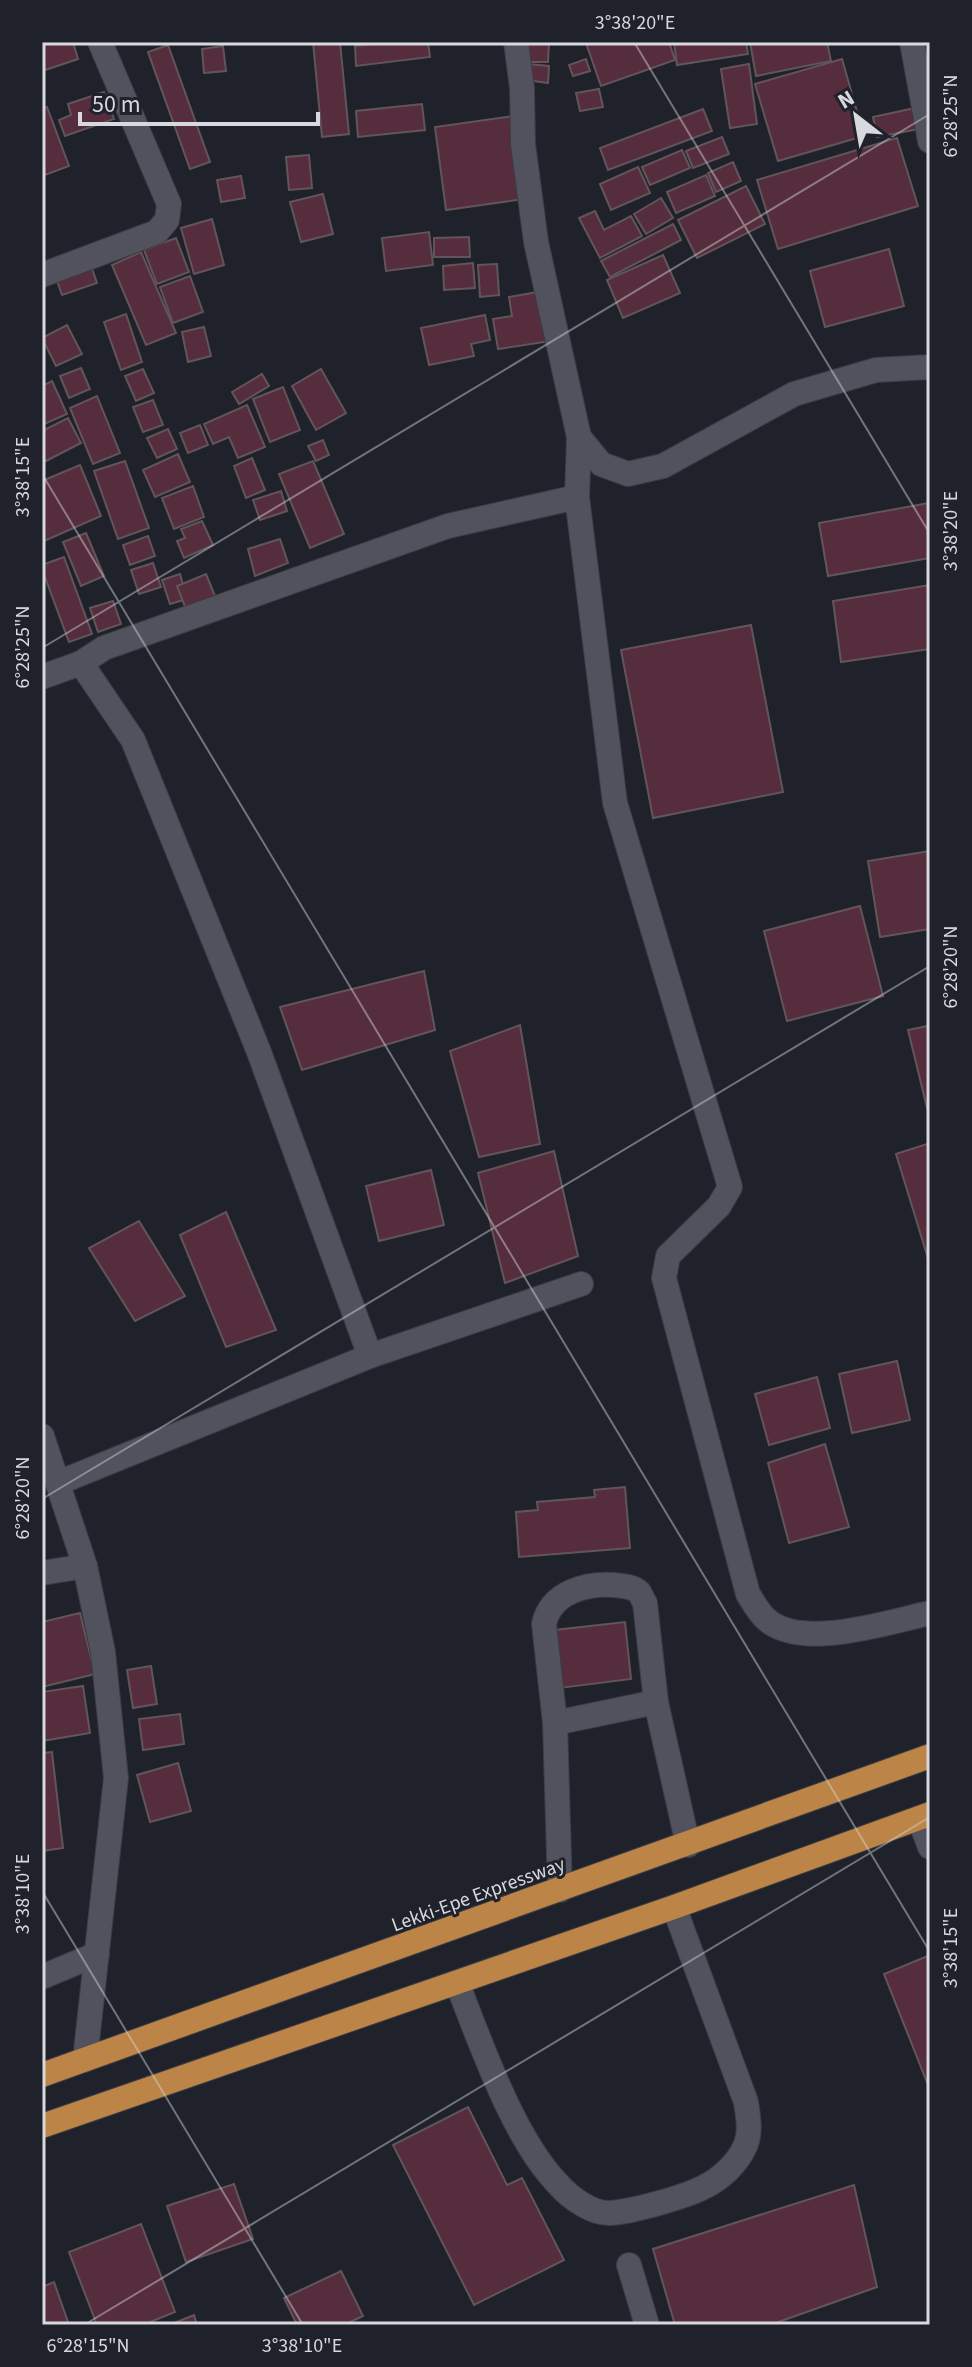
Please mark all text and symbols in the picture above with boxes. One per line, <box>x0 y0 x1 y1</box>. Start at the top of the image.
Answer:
text: 3°38'20"E <box>595 9 675 37</box>
text: 6°28'25"N <box>937 75 965 157</box>
scale bar <box>80 76 318 126</box>
north arrow <box>816 76 896 156</box>
text: N <box>832 82 861 117</box>
text: 50 m <box>92 87 141 122</box>
text: 3°38'15"E <box>9 437 37 517</box>
text: 3°38'20"E <box>937 491 965 571</box>
text: 6°28'25"N <box>9 606 37 688</box>
text: 6°28'20"N <box>937 926 965 1008</box>
text: 6°28'20"N <box>9 1457 37 1539</box>
street label: Lekki-Epe Expressway <box>388 1850 570 1939</box>
text: 3°38'10"E <box>9 1854 37 1934</box>
text: 3°38'15"E <box>937 1908 965 1988</box>
text: 6°28'15"N <box>47 2332 129 2360</box>
text: 3°38'10"E <box>262 2332 342 2360</box>

